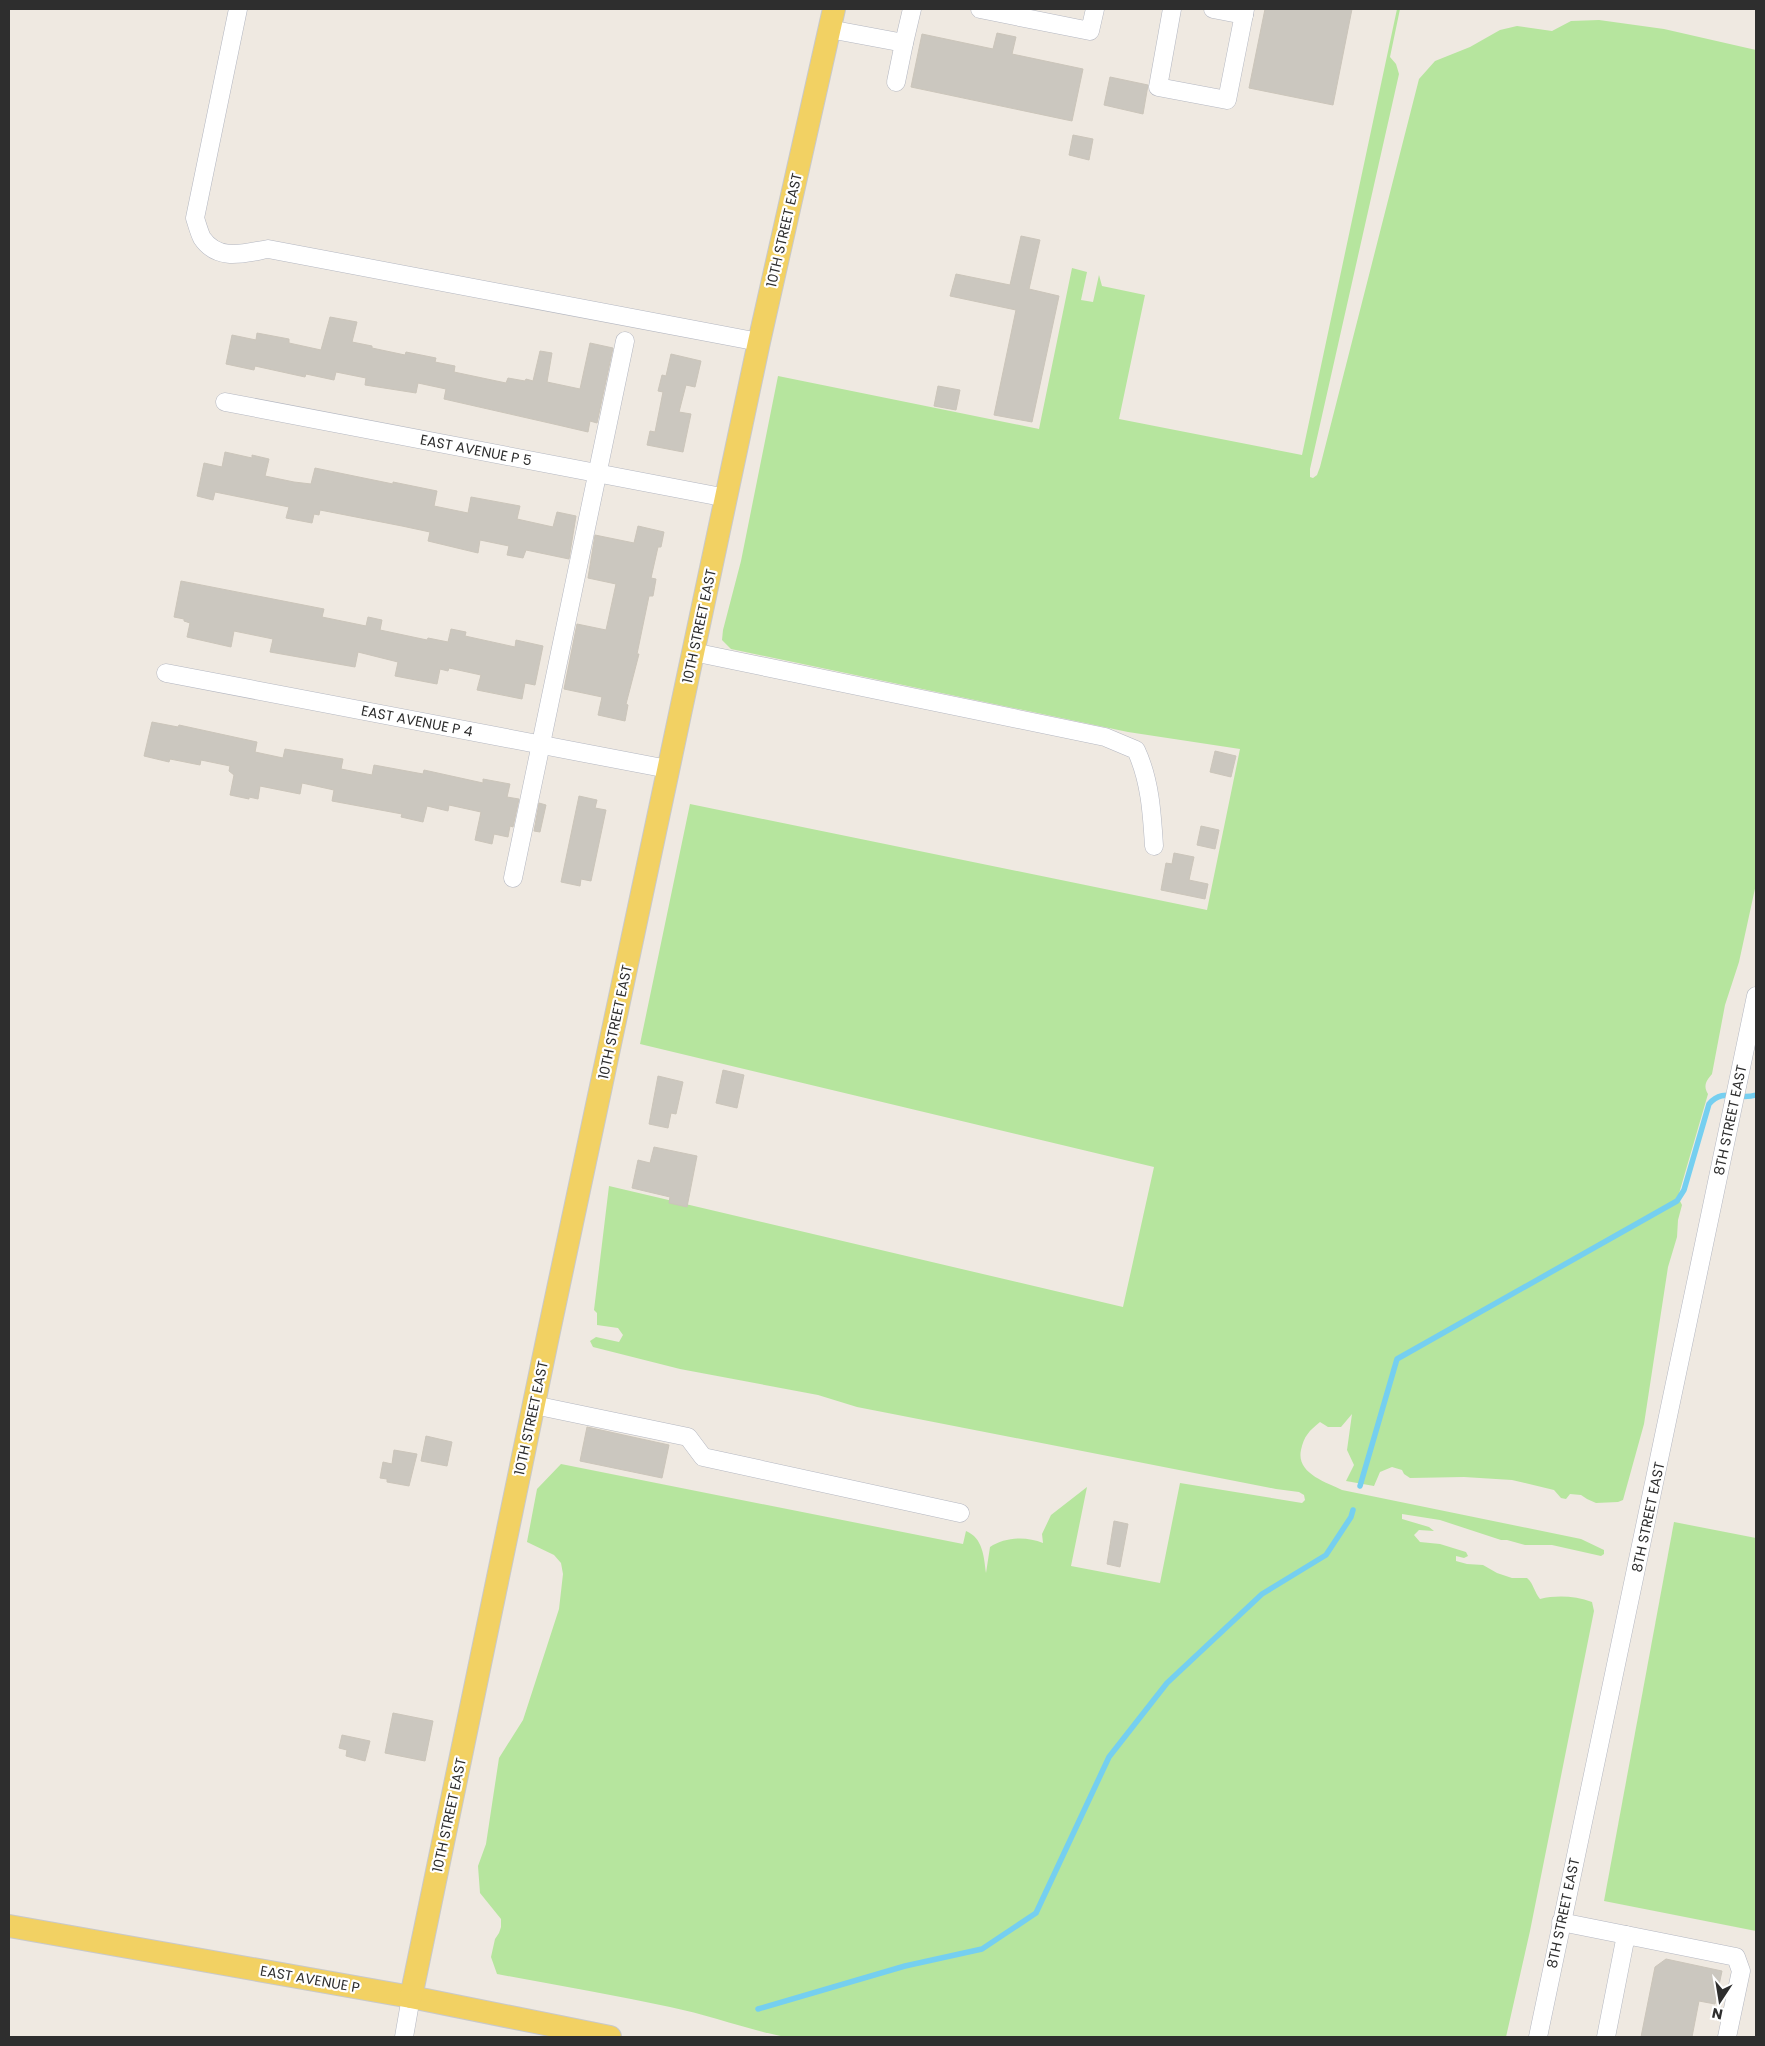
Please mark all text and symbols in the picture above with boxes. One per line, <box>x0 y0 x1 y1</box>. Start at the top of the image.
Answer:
street label: 10TH STREET EAST <box>761 171 807 289</box>
street label: EAST AVENUE P 5 <box>419 429 533 471</box>
street label: 10TH STREET EAST <box>677 566 721 685</box>
street label: EAST AVENUE P 4 <box>360 700 475 742</box>
street label: 10TH STREET EAST <box>593 962 637 1081</box>
street label: 8TH STREET EAST <box>1709 1063 1752 1177</box>
street label: 10TH STREET EAST <box>509 1358 553 1477</box>
street label: 8TH STREET EAST <box>1627 1460 1670 1574</box>
street label: 10TH STREET EAST <box>427 1755 471 1874</box>
street label: 8TH STREET EAST <box>1542 1856 1585 1970</box>
street label: EAST AVENUE P <box>259 1960 361 1998</box>
north arrow <box>1695 1976 1745 2026</box>
text: N <box>1710 2003 1725 2025</box>

